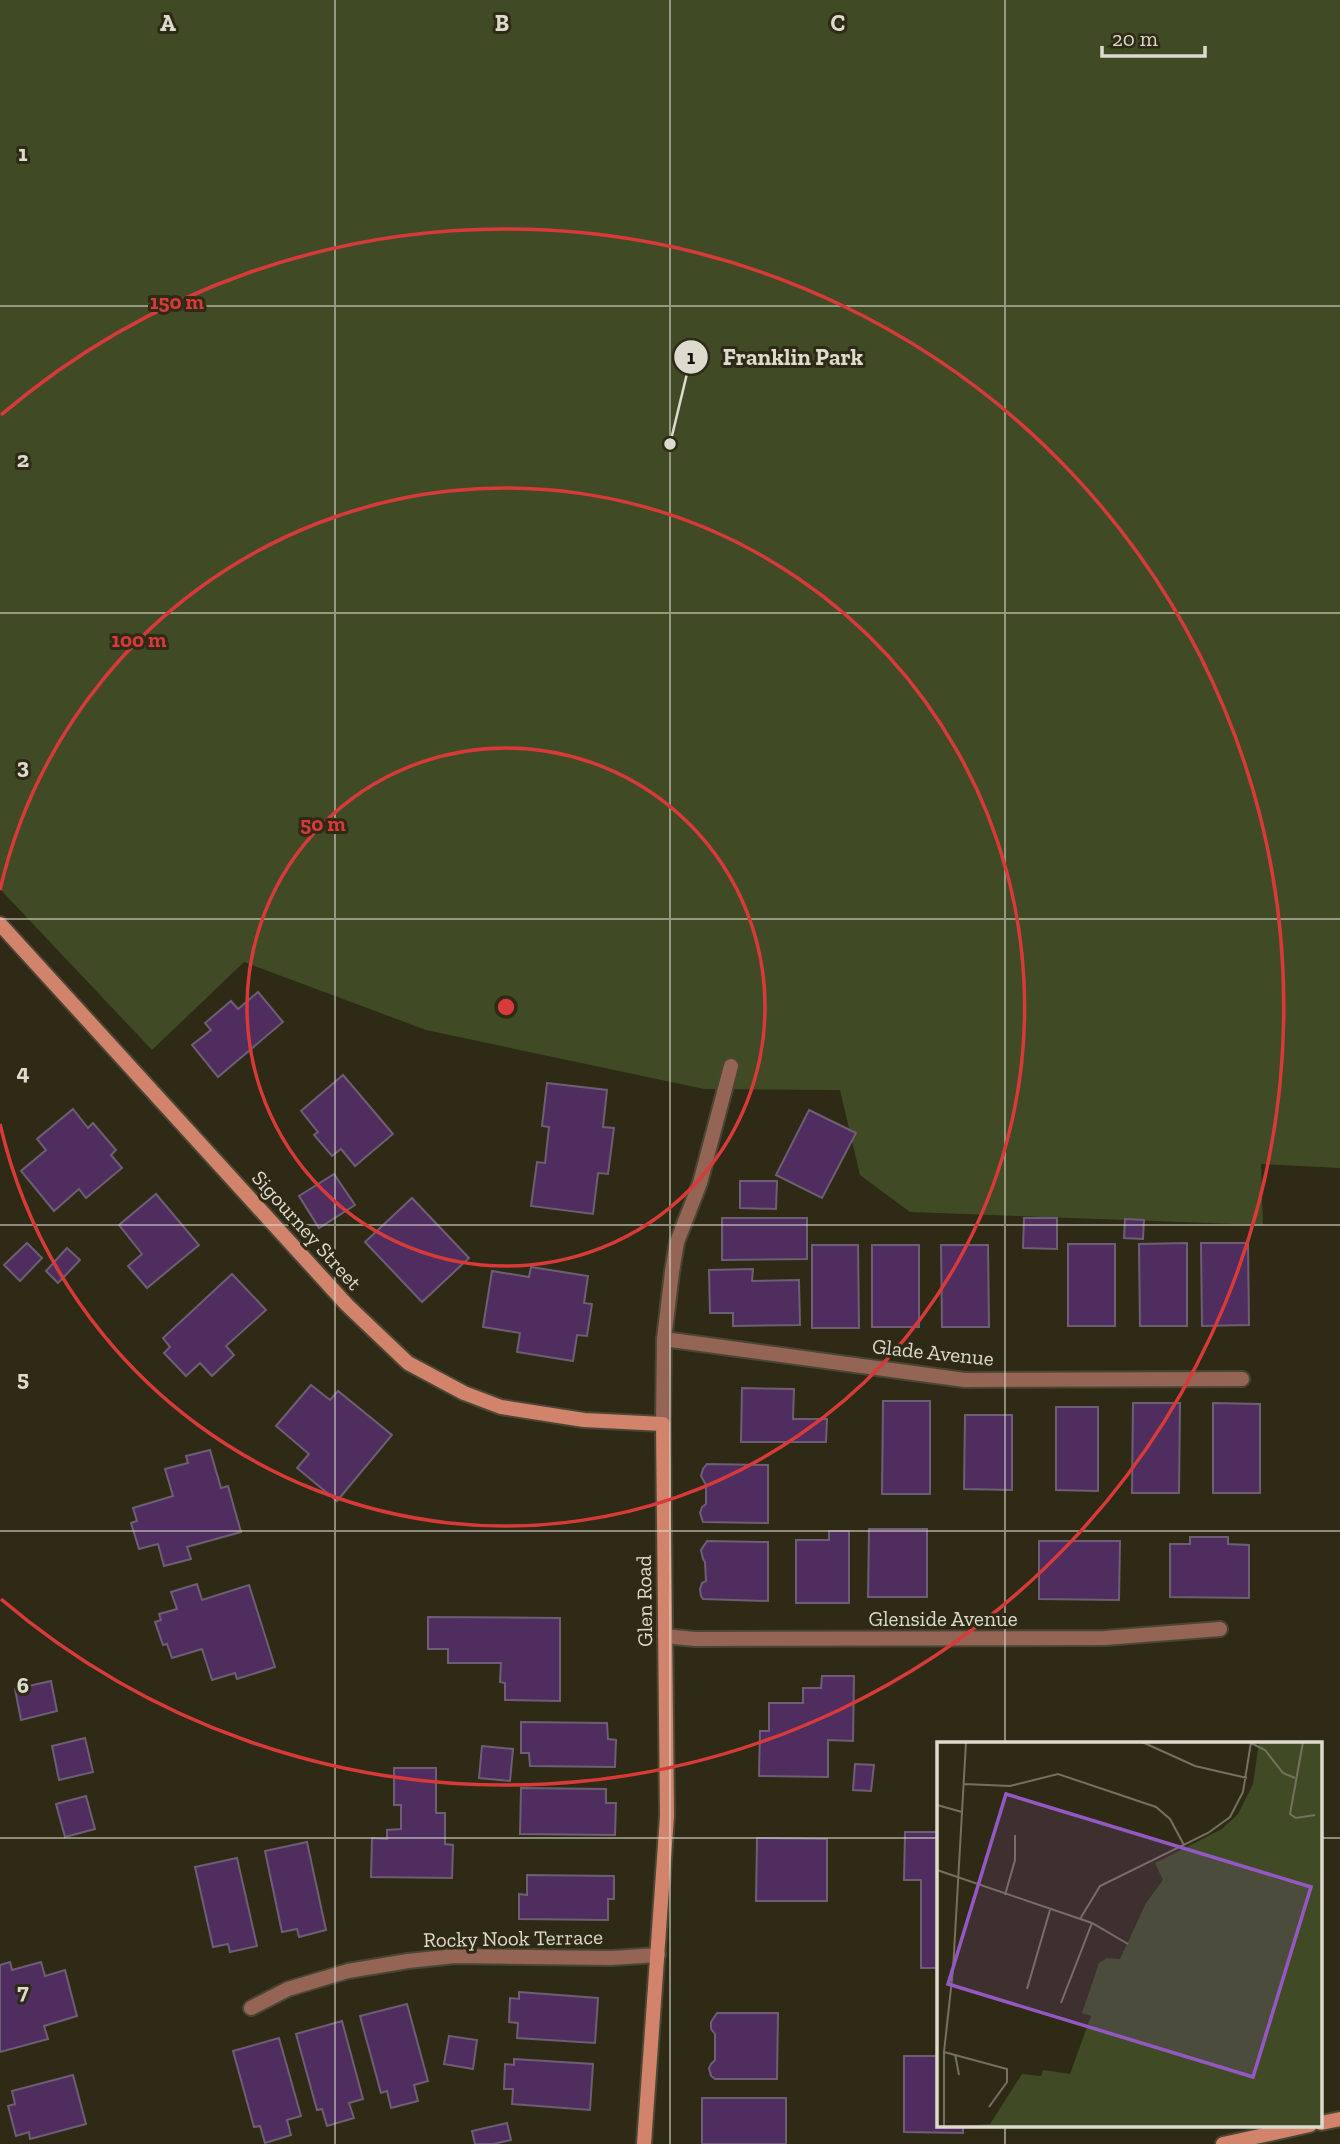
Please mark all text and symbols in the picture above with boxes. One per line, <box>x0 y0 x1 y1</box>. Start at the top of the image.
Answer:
text: A <box>160 9 176 37</box>
text: B <box>495 9 509 37</box>
text: C <box>831 9 845 37</box>
scale bar <box>1102 14 1205 58</box>
text: 20 m <box>1112 26 1158 51</box>
text: 1 <box>18 139 28 167</box>
text: 150 m <box>150 289 205 314</box>
callout: Franklin Park <box>674 335 877 379</box>
text: Franklin Park <box>723 343 864 371</box>
text: 1 <box>687 344 696 369</box>
text: 2 <box>17 445 29 473</box>
text: 100 m <box>112 627 167 652</box>
text: 3 <box>17 752 29 780</box>
text: 50 m <box>300 811 346 836</box>
centre of rings <box>494 995 518 1019</box>
text: 4 <box>16 1058 30 1086</box>
street label: Sigourney Street <box>247 1165 367 1295</box>
street label: Glade Avenue <box>871 1333 995 1371</box>
text: 5 <box>17 1364 29 1392</box>
street label: Glen Road <box>631 1554 657 1647</box>
street label: Glenside Avenue <box>868 1606 1018 1631</box>
text: 6 <box>17 1671 29 1699</box>
inset map <box>937 1742 1322 2126</box>
street label: Rocky Nook Terrace <box>423 1924 603 1952</box>
text: 7 <box>17 1977 29 2005</box>

